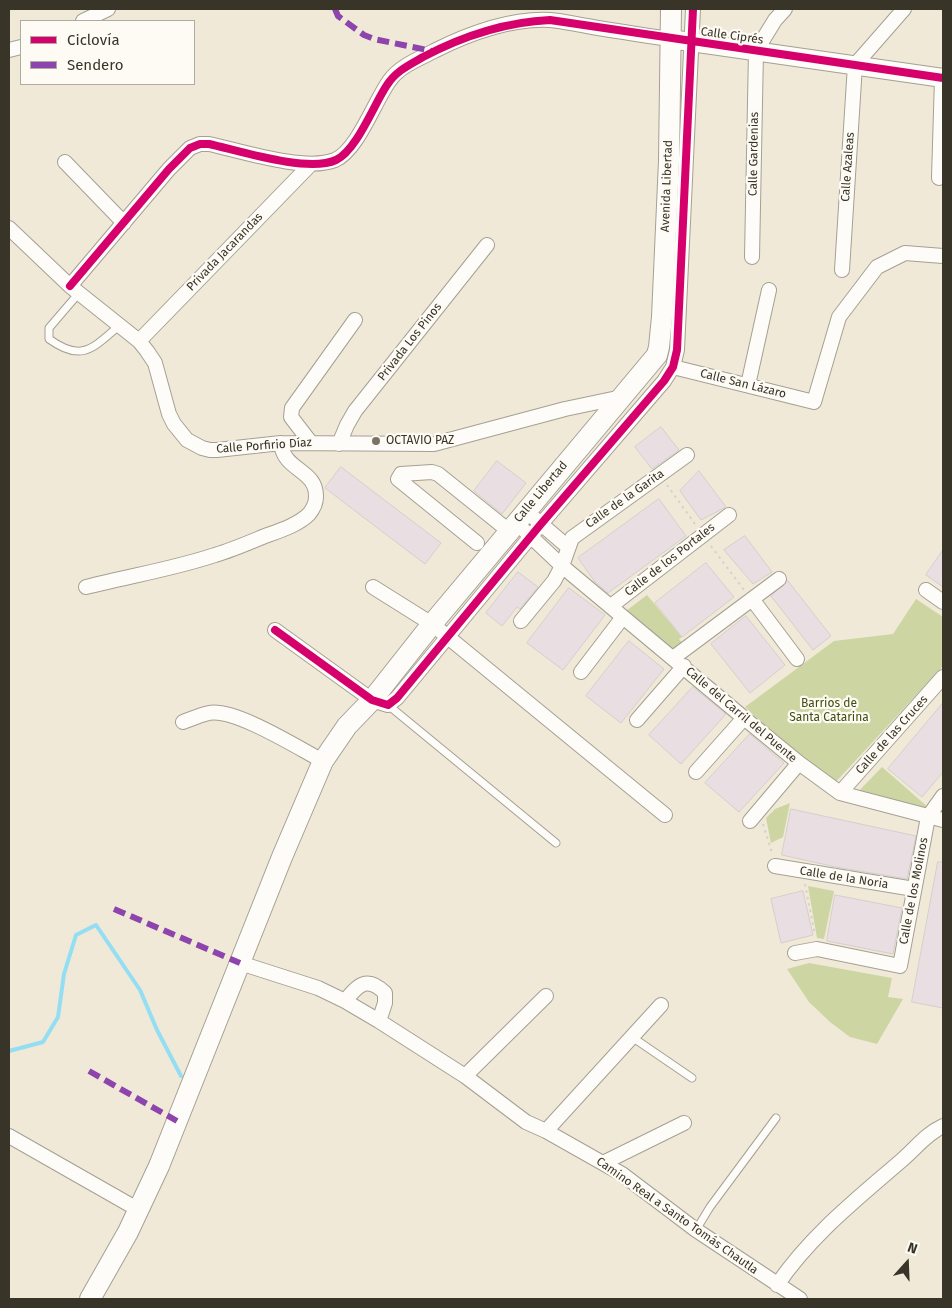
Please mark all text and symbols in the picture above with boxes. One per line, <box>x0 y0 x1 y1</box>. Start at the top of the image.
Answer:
legend <box>20 20 195 85</box>
street label: Calle Ciprés <box>700 24 764 48</box>
text: Ciclovía <box>67 31 120 49</box>
text: Sendero <box>67 56 123 74</box>
street label: Calle Gardenias <box>746 112 762 196</box>
street label: Calle Azaleas <box>838 132 858 202</box>
street label: Avenida Libertad <box>658 140 676 232</box>
street label: Privada Jacarandas <box>184 210 266 294</box>
street label: Privada Los Pinos <box>375 300 445 384</box>
street label: Calle San Lázaro <box>698 366 788 402</box>
place label: OCTAVIO PAZ <box>386 434 454 448</box>
street label: Calle Porfirio Díaz <box>216 435 312 457</box>
marker: OCTAVIO PAZ <box>370 435 382 447</box>
street label: Calle Libertad <box>511 459 571 525</box>
street label: Calle de la Garita <box>583 467 667 531</box>
street label: Calle de los Portales <box>622 520 718 600</box>
street label: Calle del Carril del Puente <box>682 664 800 766</box>
street label: Calle de las Cruces <box>853 693 931 777</box>
park label: Barrios de Santa Catarina <box>789 697 869 725</box>
street label: Calle de los Molinos <box>897 836 931 946</box>
street label: Calle de la Noria <box>799 864 889 892</box>
street label: Camino Real a Santo Tomás Chautla <box>593 1154 761 1278</box>
north arrow <box>882 1238 932 1288</box>
text: N <box>905 1239 920 1258</box>

